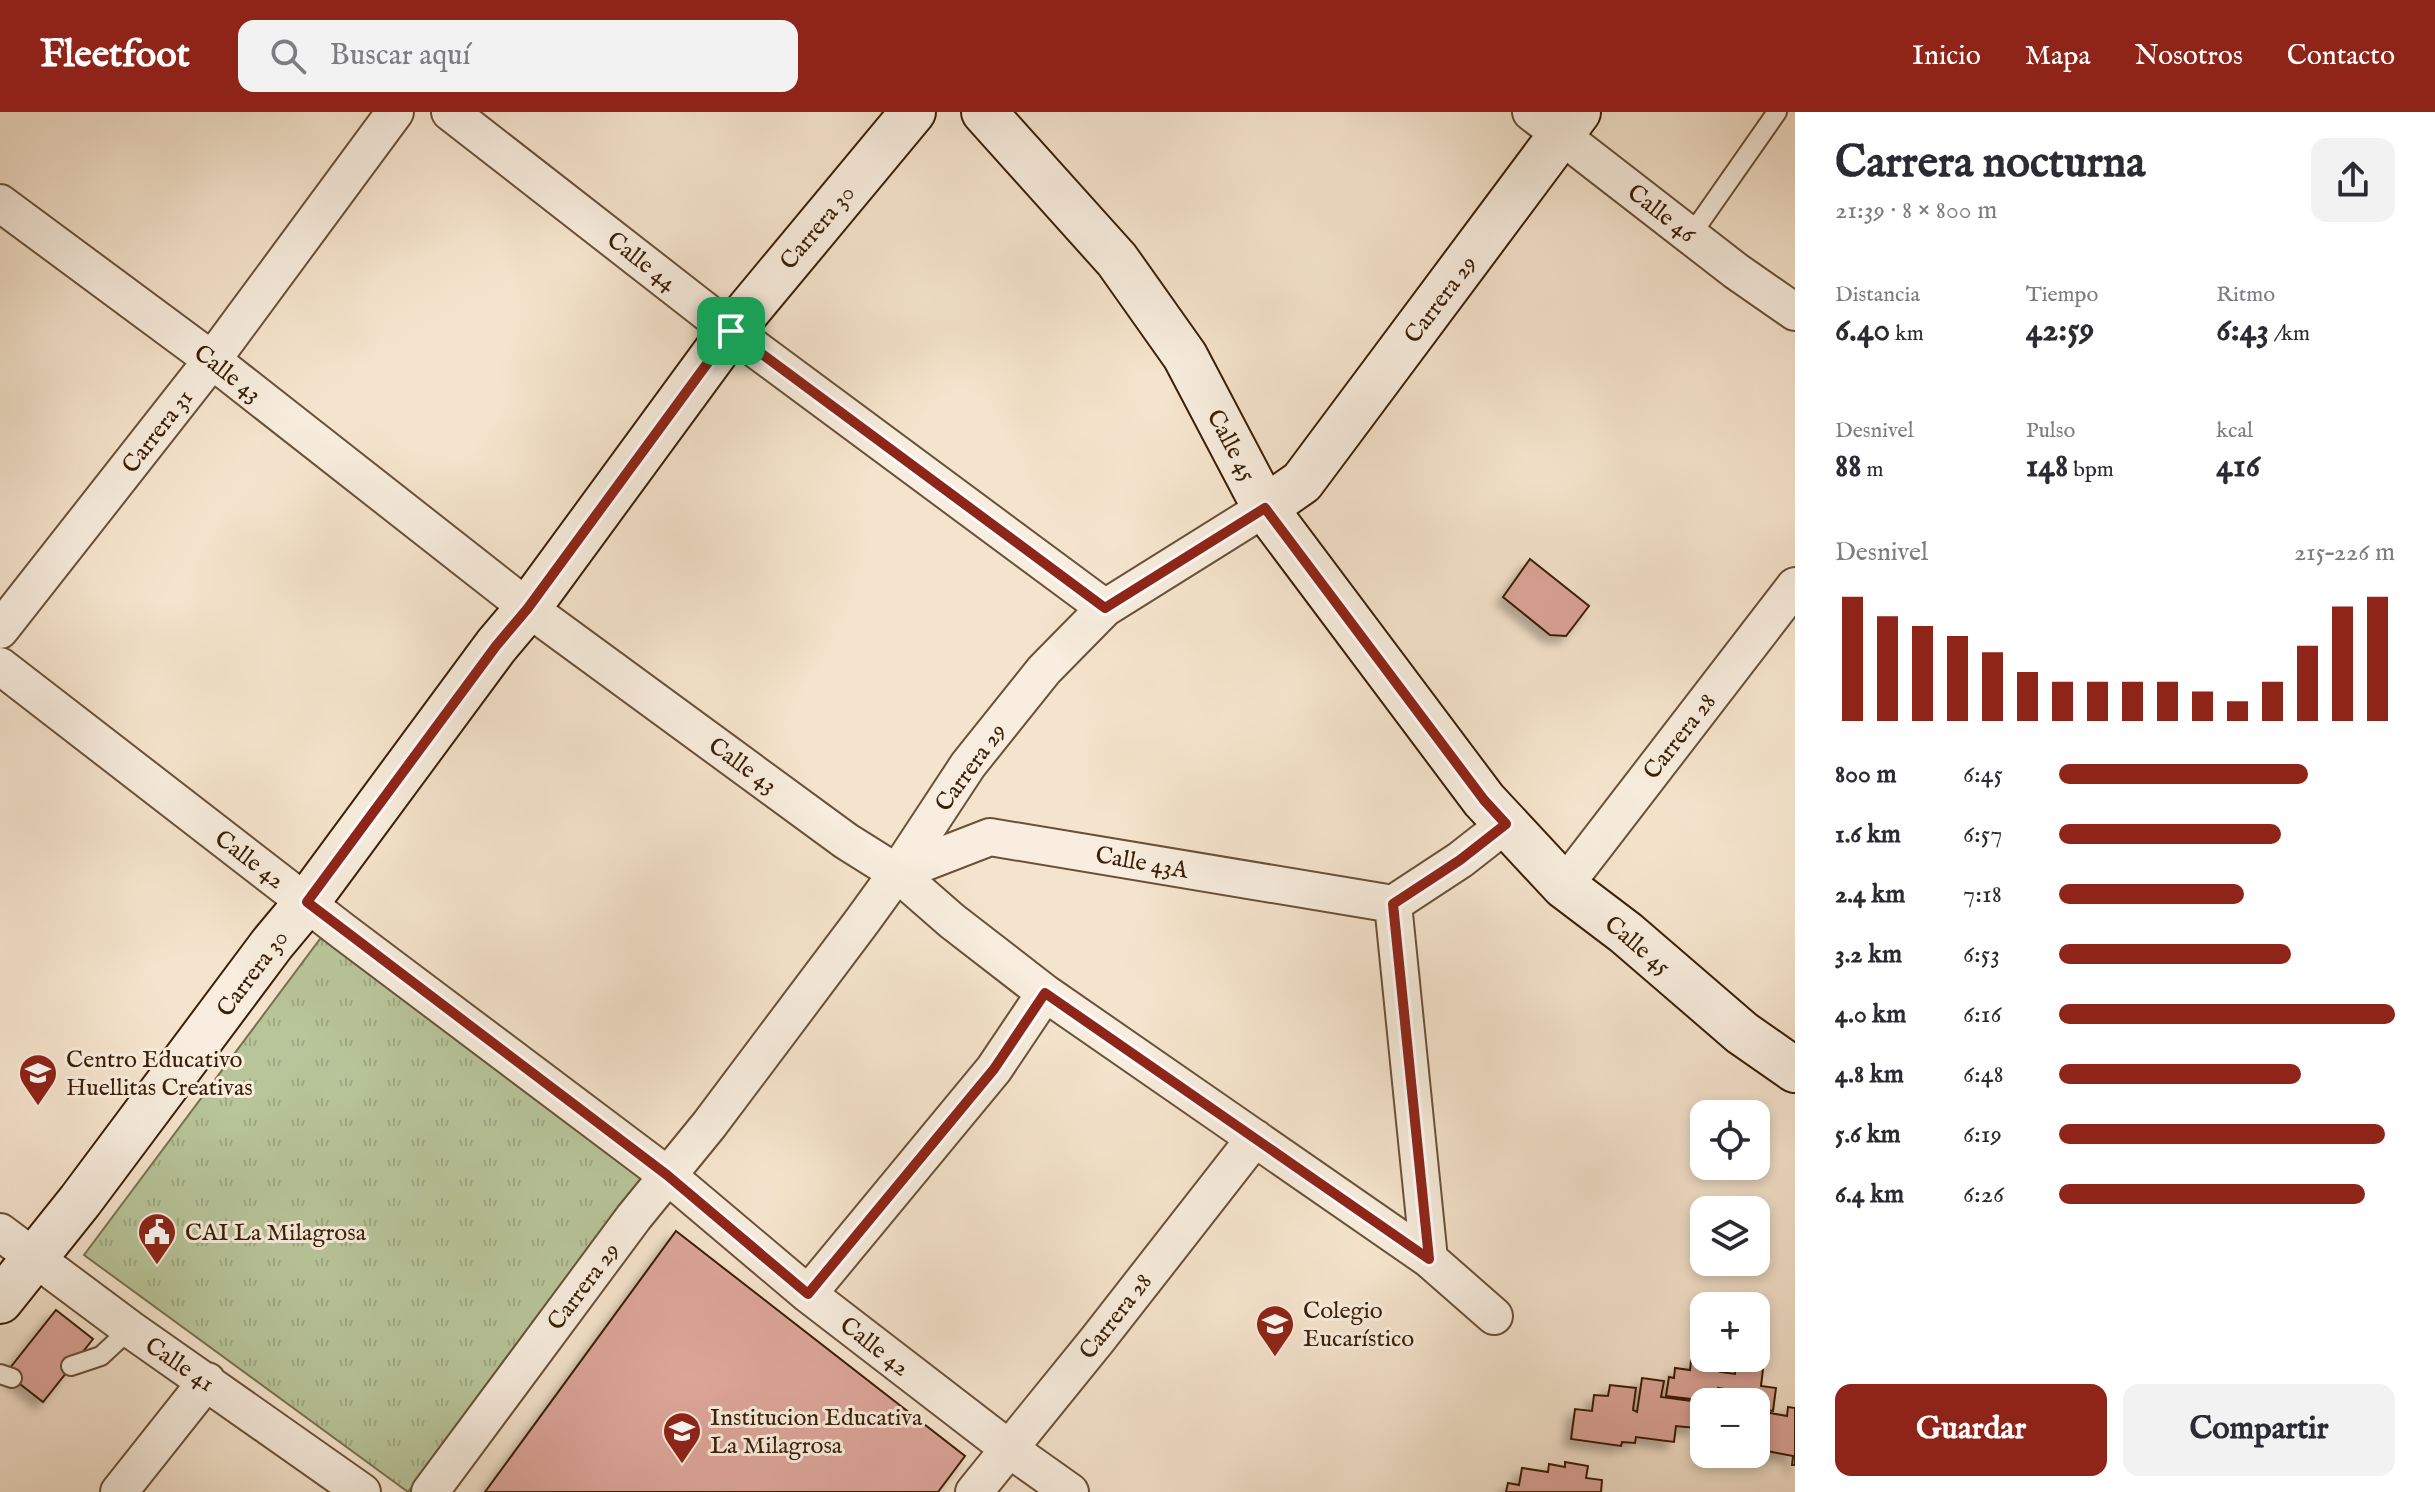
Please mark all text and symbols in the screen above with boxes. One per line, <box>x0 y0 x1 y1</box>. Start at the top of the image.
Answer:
search box <box>238 20 798 92</box>
text: Fleetfoot <box>40 32 190 80</box>
icon: search <box>266 34 310 78</box>
text: Buscar aquí <box>330 37 471 75</box>
text: Inicio <box>1912 39 1981 74</box>
text: Mapa <box>2025 39 2091 74</box>
text: Nosotros <box>2135 39 2243 74</box>
text: Contacto <box>2287 39 2395 74</box>
text: Carrera nocturna <box>1835 136 2145 192</box>
button: share <box>2311 138 2395 222</box>
street label: Calle 46 <box>1621 178 1702 251</box>
street label: Carrera 30 <box>774 179 863 277</box>
text: 21:39 · 8 × 800 m <box>1835 194 1997 227</box>
street label: Calle 44 <box>600 225 682 299</box>
street label: Carrera 29 <box>1398 250 1484 350</box>
text: Distancia <box>1835 281 1920 309</box>
text: Tiempo <box>2026 281 2098 309</box>
text: Ritmo <box>2216 281 2275 309</box>
pin <box>697 297 765 365</box>
icon: arrive <box>709 309 753 353</box>
text: 6.40 <box>1835 309 1890 352</box>
text: 42:59 <box>2026 309 2094 352</box>
text: 6:43 <box>2216 309 2269 352</box>
text: km <box>1890 320 1924 348</box>
text: /km <box>2269 320 2310 348</box>
street label: Calle 43 <box>187 338 267 410</box>
street label: Carrera 31 <box>116 384 201 480</box>
street label: Calle 45 <box>1199 404 1263 487</box>
text: Desnivel <box>1835 417 1914 445</box>
text: Pulso <box>2026 417 2075 445</box>
text: kcal <box>2216 417 2253 445</box>
text: 88 <box>1835 445 1862 488</box>
text: 148 <box>2026 445 2068 488</box>
text: 416 <box>2216 445 2260 488</box>
text: m <box>1862 456 1883 484</box>
text: bpm <box>2068 456 2114 484</box>
text: Desnivel <box>1835 536 1928 569</box>
text: 215–226 m <box>2294 536 2395 569</box>
street label: Carrera 28 <box>1637 687 1724 786</box>
street label: Carrera 29 <box>929 717 1014 818</box>
street label: Calle 43 <box>702 731 783 802</box>
text: 800 m <box>1835 758 1897 791</box>
text: 6:45 <box>1963 758 2003 791</box>
text: 1.6 km <box>1835 818 1901 851</box>
text: 6:57 <box>1963 818 2002 851</box>
street label: Calle 42 <box>208 824 290 897</box>
street label: Calle 43A <box>1093 840 1191 887</box>
text: 2.4 km <box>1835 878 1905 911</box>
text: 7:18 <box>1963 878 2002 911</box>
street label: Calle 45 <box>1598 909 1677 983</box>
street label: Carrera 30 <box>210 924 296 1024</box>
text: 3.2 km <box>1835 938 1902 971</box>
text: 6:53 <box>1963 938 2000 971</box>
text: 4.0 km <box>1835 998 1906 1031</box>
text: 6:16 <box>1963 998 2001 1031</box>
place label: Centro Educativo Huellitas Creativas <box>66 1045 253 1104</box>
school or university icon: Centro Educativo Huellitas Creativas <box>17 1052 59 1107</box>
text: 4.8 km <box>1835 1058 1904 1091</box>
text: 6:48 <box>1963 1058 2004 1091</box>
map controls <box>1690 1100 1770 1468</box>
button: locate <box>1690 1100 1770 1180</box>
text: 5.6 km <box>1835 1118 1901 1151</box>
text: 6:19 <box>1963 1118 2002 1151</box>
text: 6.4 km <box>1835 1178 1904 1211</box>
text: 6:26 <box>1963 1178 2004 1211</box>
button: layers <box>1690 1196 1770 1276</box>
public building icon: CAI La Milagrosa <box>136 1211 178 1266</box>
place label: CAI La Milagrosa <box>185 1218 367 1249</box>
street label: Carrera 29 <box>541 1237 627 1337</box>
street label: Carrera 28 <box>1073 1267 1160 1366</box>
button: + <box>1690 1292 1770 1372</box>
place label: Colegio Eucarístico <box>1303 1296 1414 1355</box>
school or university icon: Colegio Eucarístico <box>1254 1303 1296 1358</box>
street label: Calle 42 <box>833 1310 915 1384</box>
street label: Calle 41 <box>138 1331 220 1400</box>
button: Guardar <box>1835 1384 2107 1476</box>
button: Compartir <box>2123 1384 2395 1476</box>
button: − <box>1690 1388 1770 1468</box>
place label: Institucion Educativa La Milagrosa <box>710 1403 923 1462</box>
school or university icon: Institucion Educativa La Milagrosa <box>661 1410 703 1465</box>

